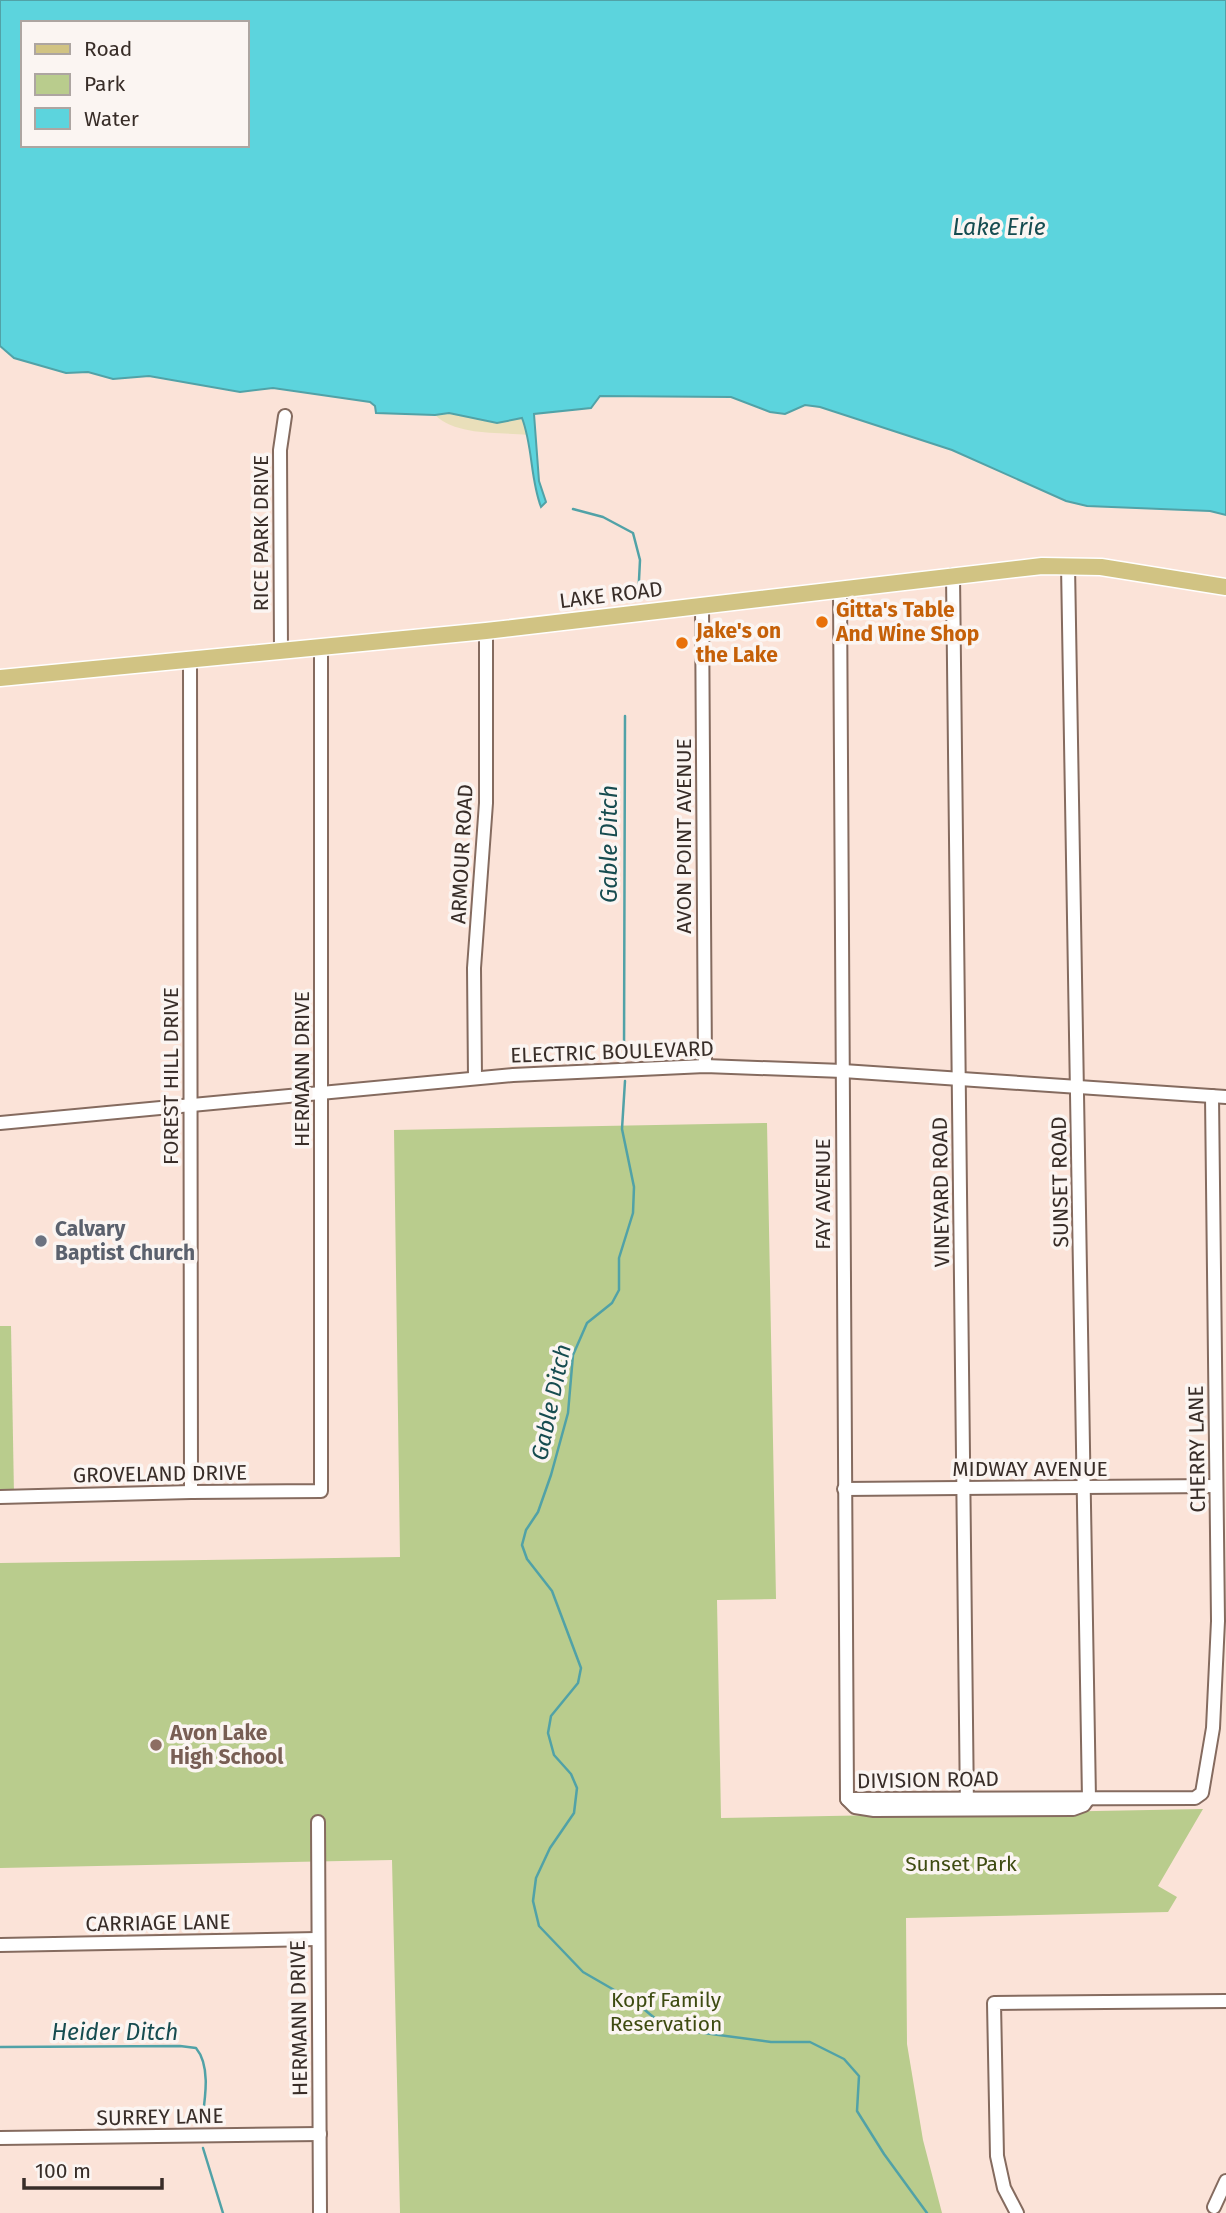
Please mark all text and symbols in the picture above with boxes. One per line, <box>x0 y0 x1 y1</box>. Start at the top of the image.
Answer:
legend <box>21 21 248 147</box>
text: Road <box>84 36 132 62</box>
text: Park <box>84 71 126 97</box>
text: Water <box>84 106 139 132</box>
water label: Lake Erie <box>952 213 1046 241</box>
street label: RICE PARK DRIVE <box>248 455 274 611</box>
street label: LAKE ROAD <box>558 576 664 614</box>
place label: Gitta's Table And Wine Shop <box>835 597 979 647</box>
marker: Gitta's Table And Wine Shop <box>814 614 830 630</box>
place label: Jake's on the Lake <box>695 618 781 668</box>
marker: Jake's on the Lake <box>674 635 690 651</box>
street label: AVON POINT AVENUE <box>671 738 697 934</box>
street label: ARMOUR ROAD <box>445 783 479 925</box>
water label: Gable Ditch <box>595 785 623 903</box>
street label: FOREST HILL DRIVE <box>158 987 184 1165</box>
street label: HERMANN DRIVE <box>289 991 315 1147</box>
street label: ELECTRIC BOULEVARD <box>510 1035 714 1069</box>
street label: SUNSET ROAD <box>1046 1116 1074 1248</box>
street label: VINEYARD ROAD <box>927 1117 955 1267</box>
street label: FAY AVENUE <box>810 1138 836 1250</box>
place label: Calvary Baptist Church <box>55 1216 195 1266</box>
marker: Calvary Baptist Church <box>33 1233 49 1249</box>
water label: Gable Ditch <box>525 1341 577 1463</box>
street label: CHERRY LANE <box>1183 1385 1211 1513</box>
street label: MIDWAY AVENUE <box>952 1456 1108 1482</box>
street label: GROVELAND DRIVE <box>73 1459 247 1489</box>
place label: Avon Lake High School <box>169 1720 284 1770</box>
marker: Avon Lake High School <box>148 1737 164 1753</box>
street label: DIVISION ROAD <box>857 1766 999 1794</box>
park label: Sunset Park <box>905 1851 1017 1877</box>
street label: CARRIAGE LANE <box>85 1909 231 1937</box>
street label: HERMANN DRIVE <box>285 1940 313 2096</box>
park label: Kopf Family Reservation <box>610 1987 722 2037</box>
water label: Heider Ditch <box>52 2018 178 2046</box>
street label: SURREY LANE <box>96 2103 224 2131</box>
scale bar <box>24 2146 163 2190</box>
text: 100 m <box>35 2158 91 2184</box>

